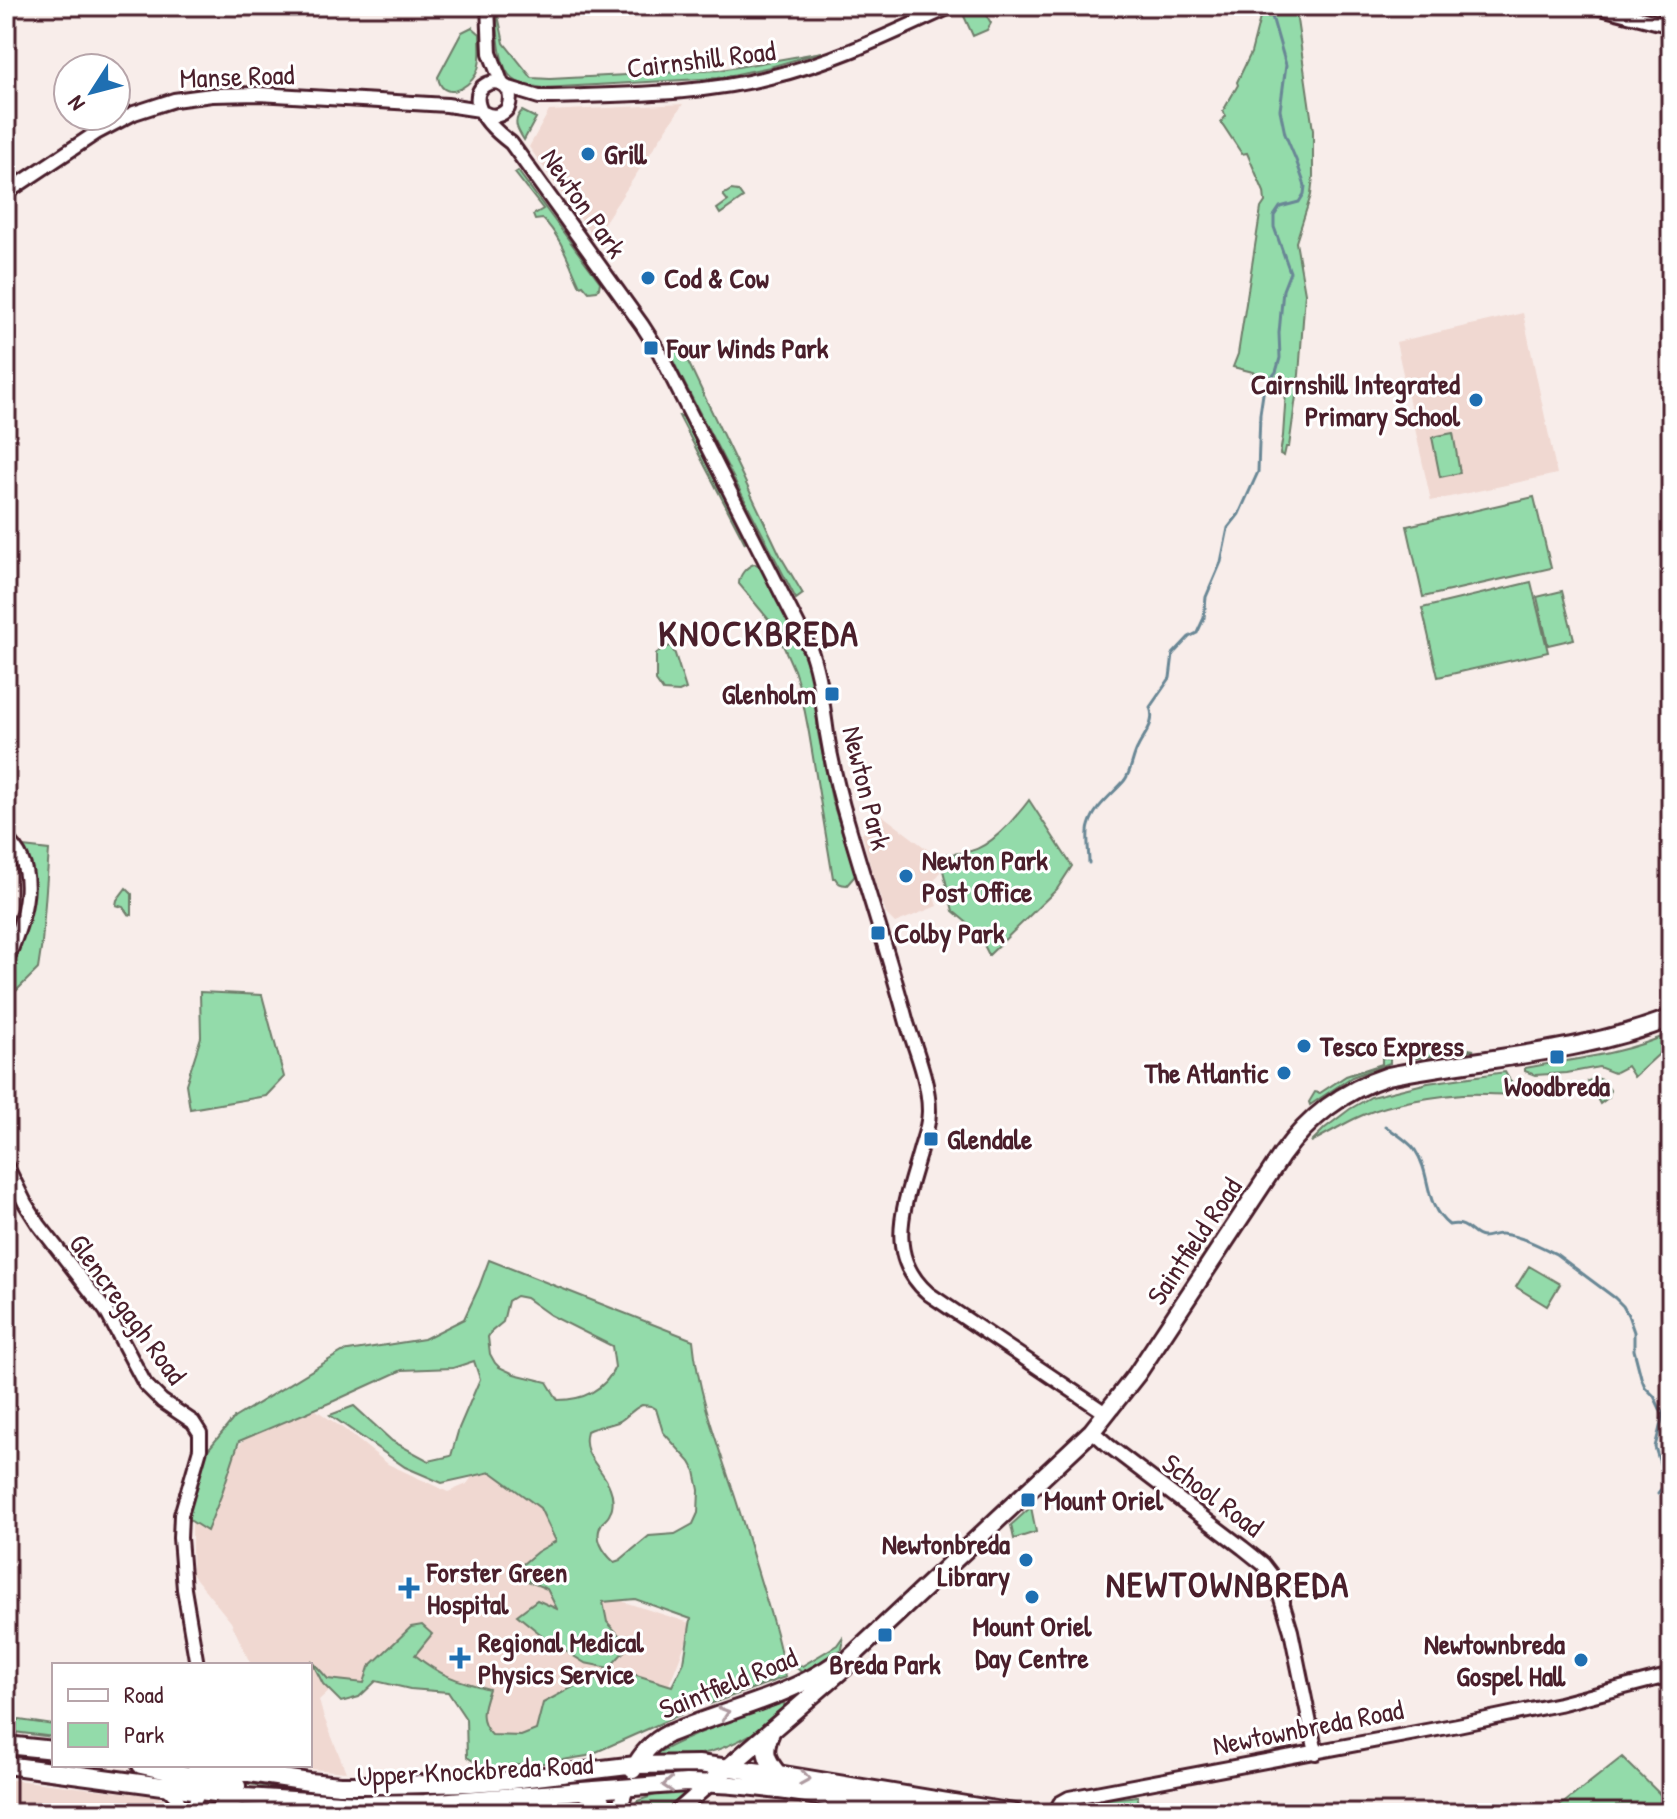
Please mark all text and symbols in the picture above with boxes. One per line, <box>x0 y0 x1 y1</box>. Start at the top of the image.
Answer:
street label: Cairnshill Road <box>625 31 777 87</box>
north arrow <box>52 52 132 132</box>
street label: Manse Road <box>179 55 295 97</box>
text: N <box>60 90 91 117</box>
place label: Grill <box>604 135 647 173</box>
street label: Newton Park <box>532 141 636 266</box>
marker: Grill <box>579 145 597 163</box>
place label: Cod & Cow <box>664 259 769 297</box>
marker: Cod & Cow <box>639 269 657 287</box>
place label: Four Winds Park <box>666 329 829 367</box>
marker: Four Winds Park <box>642 339 660 357</box>
place label: Cairnshill Integrated Primary School <box>1251 365 1461 436</box>
marker: Cairnshill Integrated Primary School <box>1467 391 1485 409</box>
district label: KNOCKBREDA <box>658 608 860 657</box>
place label: Glenholm <box>722 675 816 713</box>
marker: Glenholm <box>823 685 841 703</box>
street label: Newton Park <box>833 722 901 854</box>
place label: Newton Park Post Office <box>922 841 1048 911</box>
marker: Newton Park Post Office <box>897 867 915 885</box>
place label: Colby Park <box>894 914 1005 953</box>
marker: Colby Park <box>869 924 887 942</box>
place label: Tesco Express <box>1319 1027 1464 1066</box>
marker: Tesco Express <box>1295 1037 1313 1055</box>
marker: Woodbreda <box>1548 1048 1566 1066</box>
place label: The Atlantic <box>1143 1054 1269 1092</box>
marker: The Atlantic <box>1275 1064 1293 1082</box>
place label: Woodbreda <box>1504 1067 1610 1105</box>
place label: Glendale <box>947 1120 1033 1158</box>
marker: Glendale <box>922 1130 940 1148</box>
street label: Saintfield Road <box>1138 1170 1250 1312</box>
street label: Glencregagh Road <box>60 1226 196 1392</box>
street label: School Road <box>1155 1444 1272 1546</box>
place label: Mount Oriel <box>1044 1481 1164 1519</box>
marker: Mount Oriel <box>1019 1491 1037 1509</box>
place label: Newtonbreda Library <box>882 1525 1010 1596</box>
marker: Newtonbreda Library <box>1017 1551 1035 1569</box>
place label: Forster Green Hospital <box>426 1553 568 1624</box>
district label: NEWTOWNBREDA <box>1106 1559 1350 1608</box>
marker: Forster Green Hospital <box>398 1577 420 1599</box>
marker: Mount Oriel Day Centre <box>1023 1588 1041 1606</box>
place label: Mount Oriel Day Centre <box>972 1607 1092 1678</box>
place label: Regional Medical Physics Service <box>478 1623 644 1694</box>
place label: Newtownbreda Gospel Hall <box>1424 1625 1566 1696</box>
marker: Breda Park <box>876 1626 894 1644</box>
street label: Saintfield Road <box>653 1638 803 1728</box>
place label: Breda Park <box>829 1645 941 1683</box>
marker: Regional Medical Physics Service <box>449 1647 471 1669</box>
marker: Newtownbreda Gospel Hall <box>1572 1651 1590 1669</box>
legend <box>52 1663 312 1767</box>
text: Road <box>124 1678 163 1710</box>
street label: Newtownbreda Road <box>1210 1690 1407 1764</box>
one-way arrow <box>716 1706 730 1722</box>
text: Park <box>124 1718 164 1750</box>
street label: Upper Knockbreda Road <box>356 1745 594 1795</box>
one-way arrow <box>799 1769 812 1786</box>
one-way arrow <box>661 1776 674 1793</box>

